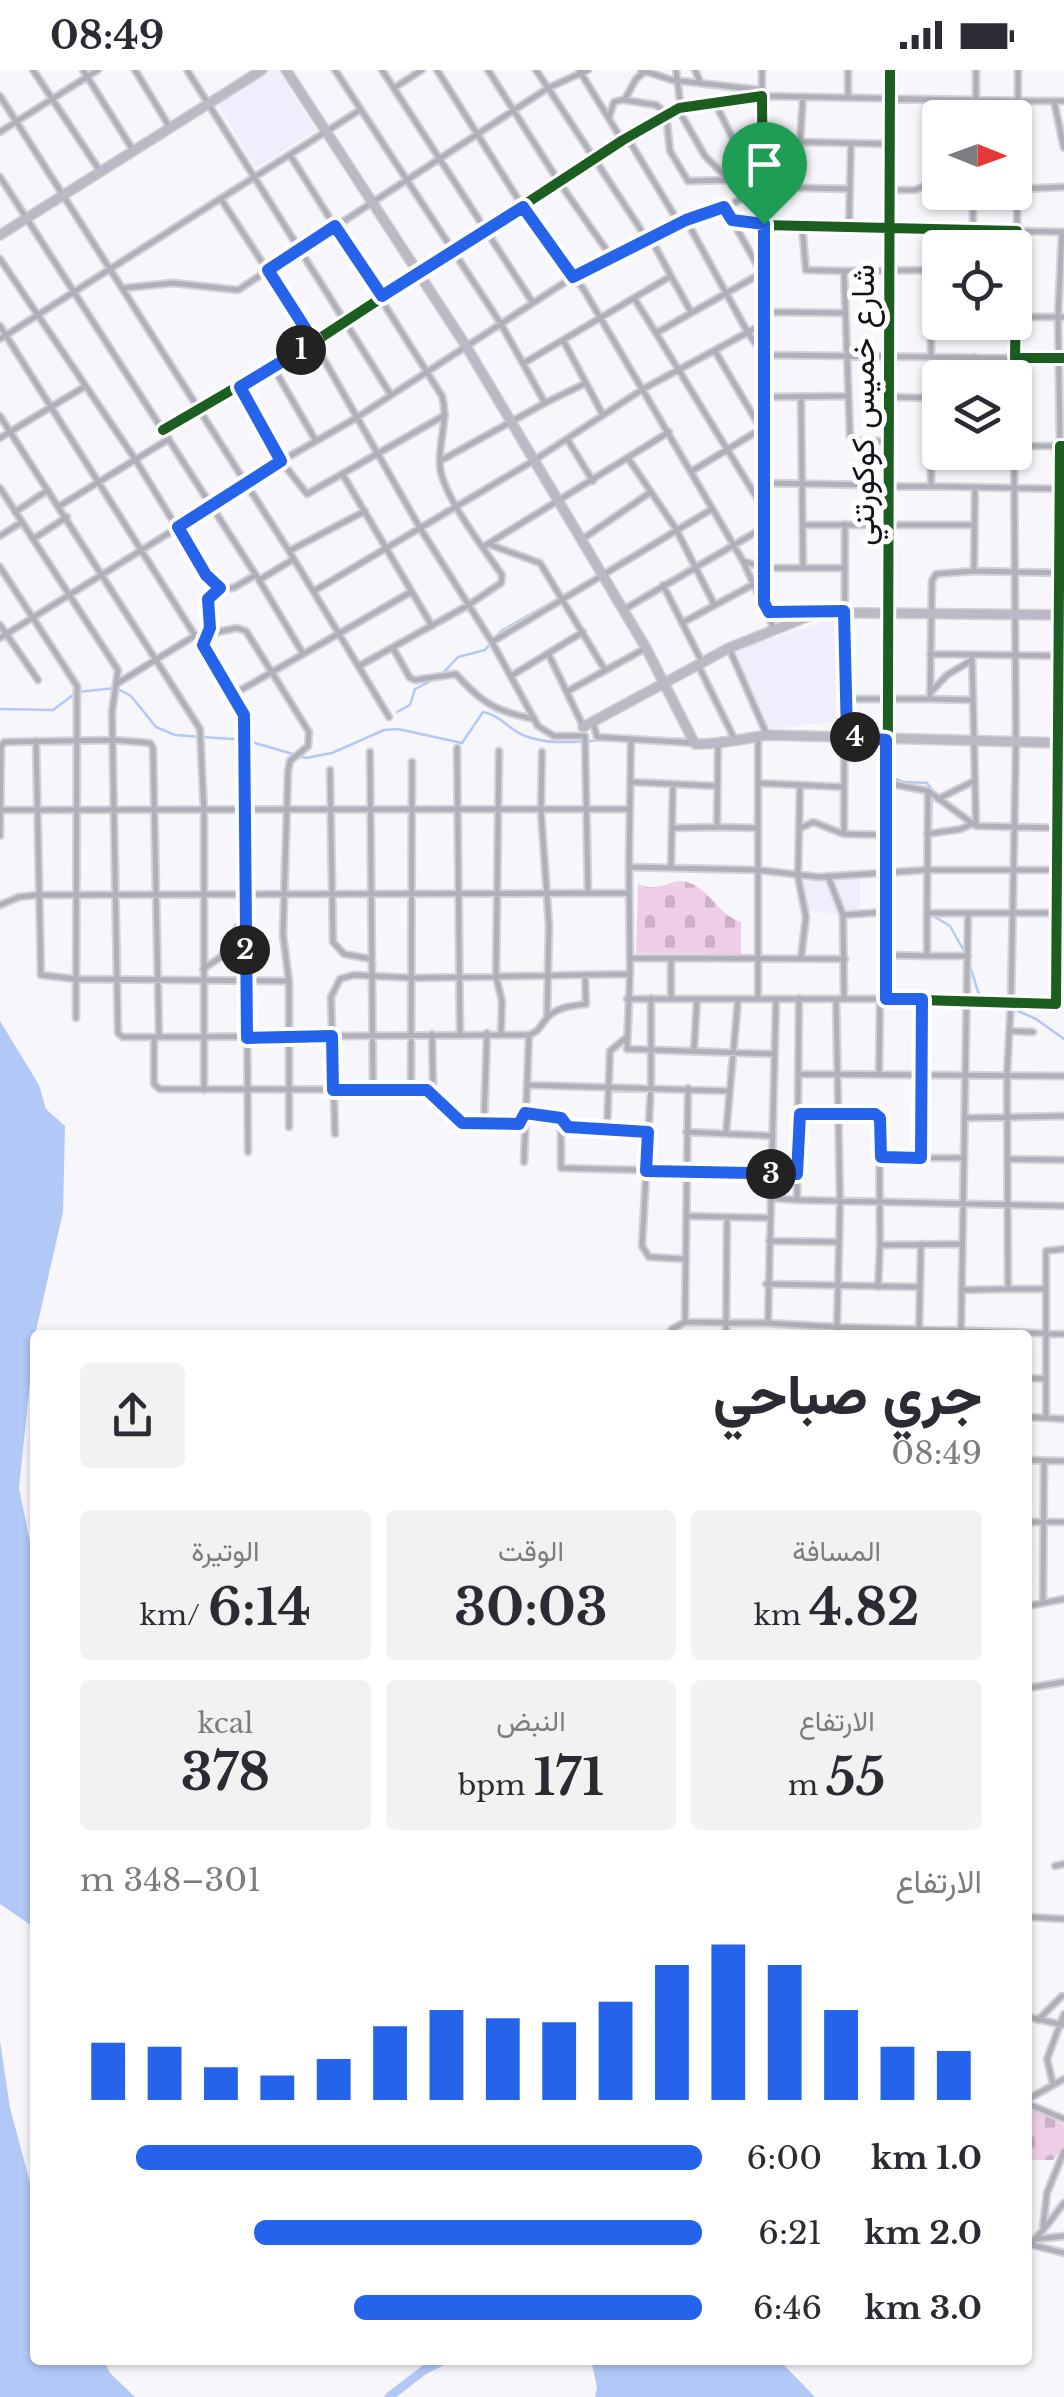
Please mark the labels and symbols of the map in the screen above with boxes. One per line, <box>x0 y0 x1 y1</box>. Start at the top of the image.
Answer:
north arrow <box>922 100 1032 210</box>
pin <box>722 122 807 225</box>
street label: شارع خميس كوكورتني <box>843 264 889 546</box>
pin: 1 <box>276 325 326 375</box>
pin: 4 <box>830 712 880 762</box>
pin: 2 <box>220 925 270 975</box>
pin: 3 <box>746 1149 796 1199</box>

